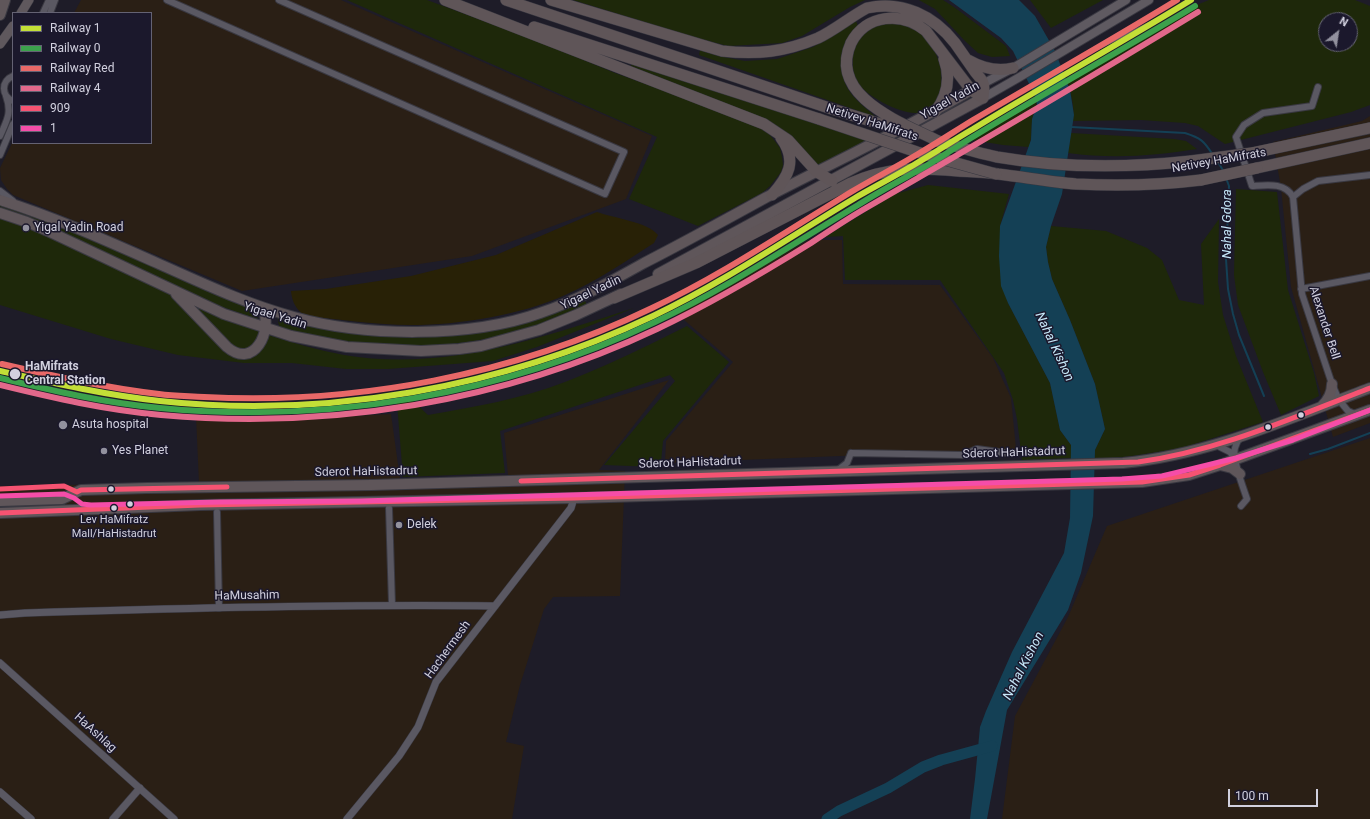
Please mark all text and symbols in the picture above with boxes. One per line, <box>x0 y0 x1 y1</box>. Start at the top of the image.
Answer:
legend <box>12 12 152 144</box>
north arrow <box>1318 12 1358 52</box>
text: N <box>1337 14 1350 30</box>
text: Railway 1 <box>50 21 101 35</box>
text: Railway 0 <box>50 41 101 55</box>
text: Railway Red <box>50 61 114 75</box>
street label: Yigael Yadin <box>918 79 982 123</box>
text: Railway 4 <box>50 81 101 95</box>
text: 909 <box>50 101 70 115</box>
street label: Netivey HaMifrats <box>824 101 920 145</box>
text: 1 <box>50 121 57 135</box>
street label: Netivey HaMifrats <box>1171 146 1267 176</box>
water label: Nahal Gdora <box>1220 189 1236 259</box>
place label: Yigal Yadin Road <box>34 221 123 235</box>
marker: Yigal Yadin Road <box>21 223 31 233</box>
street label: Yigael Yadin <box>558 273 624 313</box>
street label: Alexander Bell <box>1305 285 1343 361</box>
street label: Yigael Yadin <box>242 300 308 332</box>
water label: Nahal Kishon <box>1031 310 1077 384</box>
place label: HaMifrats Central Station <box>25 360 106 388</box>
marker: HaMifrats Central Station <box>8 367 22 381</box>
unlabelled marker <box>1296 410 1306 420</box>
place label: Asuta hospital <box>72 418 149 432</box>
marker: Asuta hospital <box>57 419 69 431</box>
unlabelled marker <box>1263 422 1273 432</box>
place label: Yes Planet <box>112 444 168 458</box>
street label: Sderot HaHistadrut <box>963 444 1065 462</box>
marker: Yes Planet <box>99 446 109 456</box>
street label: Sderot HaHistadrut <box>639 454 741 472</box>
street label: Sderot HaHistadrut <box>315 464 417 480</box>
unlabelled marker <box>106 484 116 494</box>
unlabelled marker <box>125 499 135 509</box>
marker: Lev HaMifratz Mall/HaHistadrut <box>109 503 119 513</box>
place label: Lev HaMifratz Mall/HaHistadrut <box>72 513 156 539</box>
place label: Delek <box>407 518 437 532</box>
marker: Delek <box>394 520 404 530</box>
street label: HaMusahim <box>214 588 280 604</box>
street label: Hachermesh <box>422 618 474 682</box>
water label: Nahal Kishon <box>1000 629 1048 703</box>
street label: HaAshlag <box>71 710 119 756</box>
scale bar <box>1230 781 1320 807</box>
text: 100 m <box>1235 789 1269 803</box>

